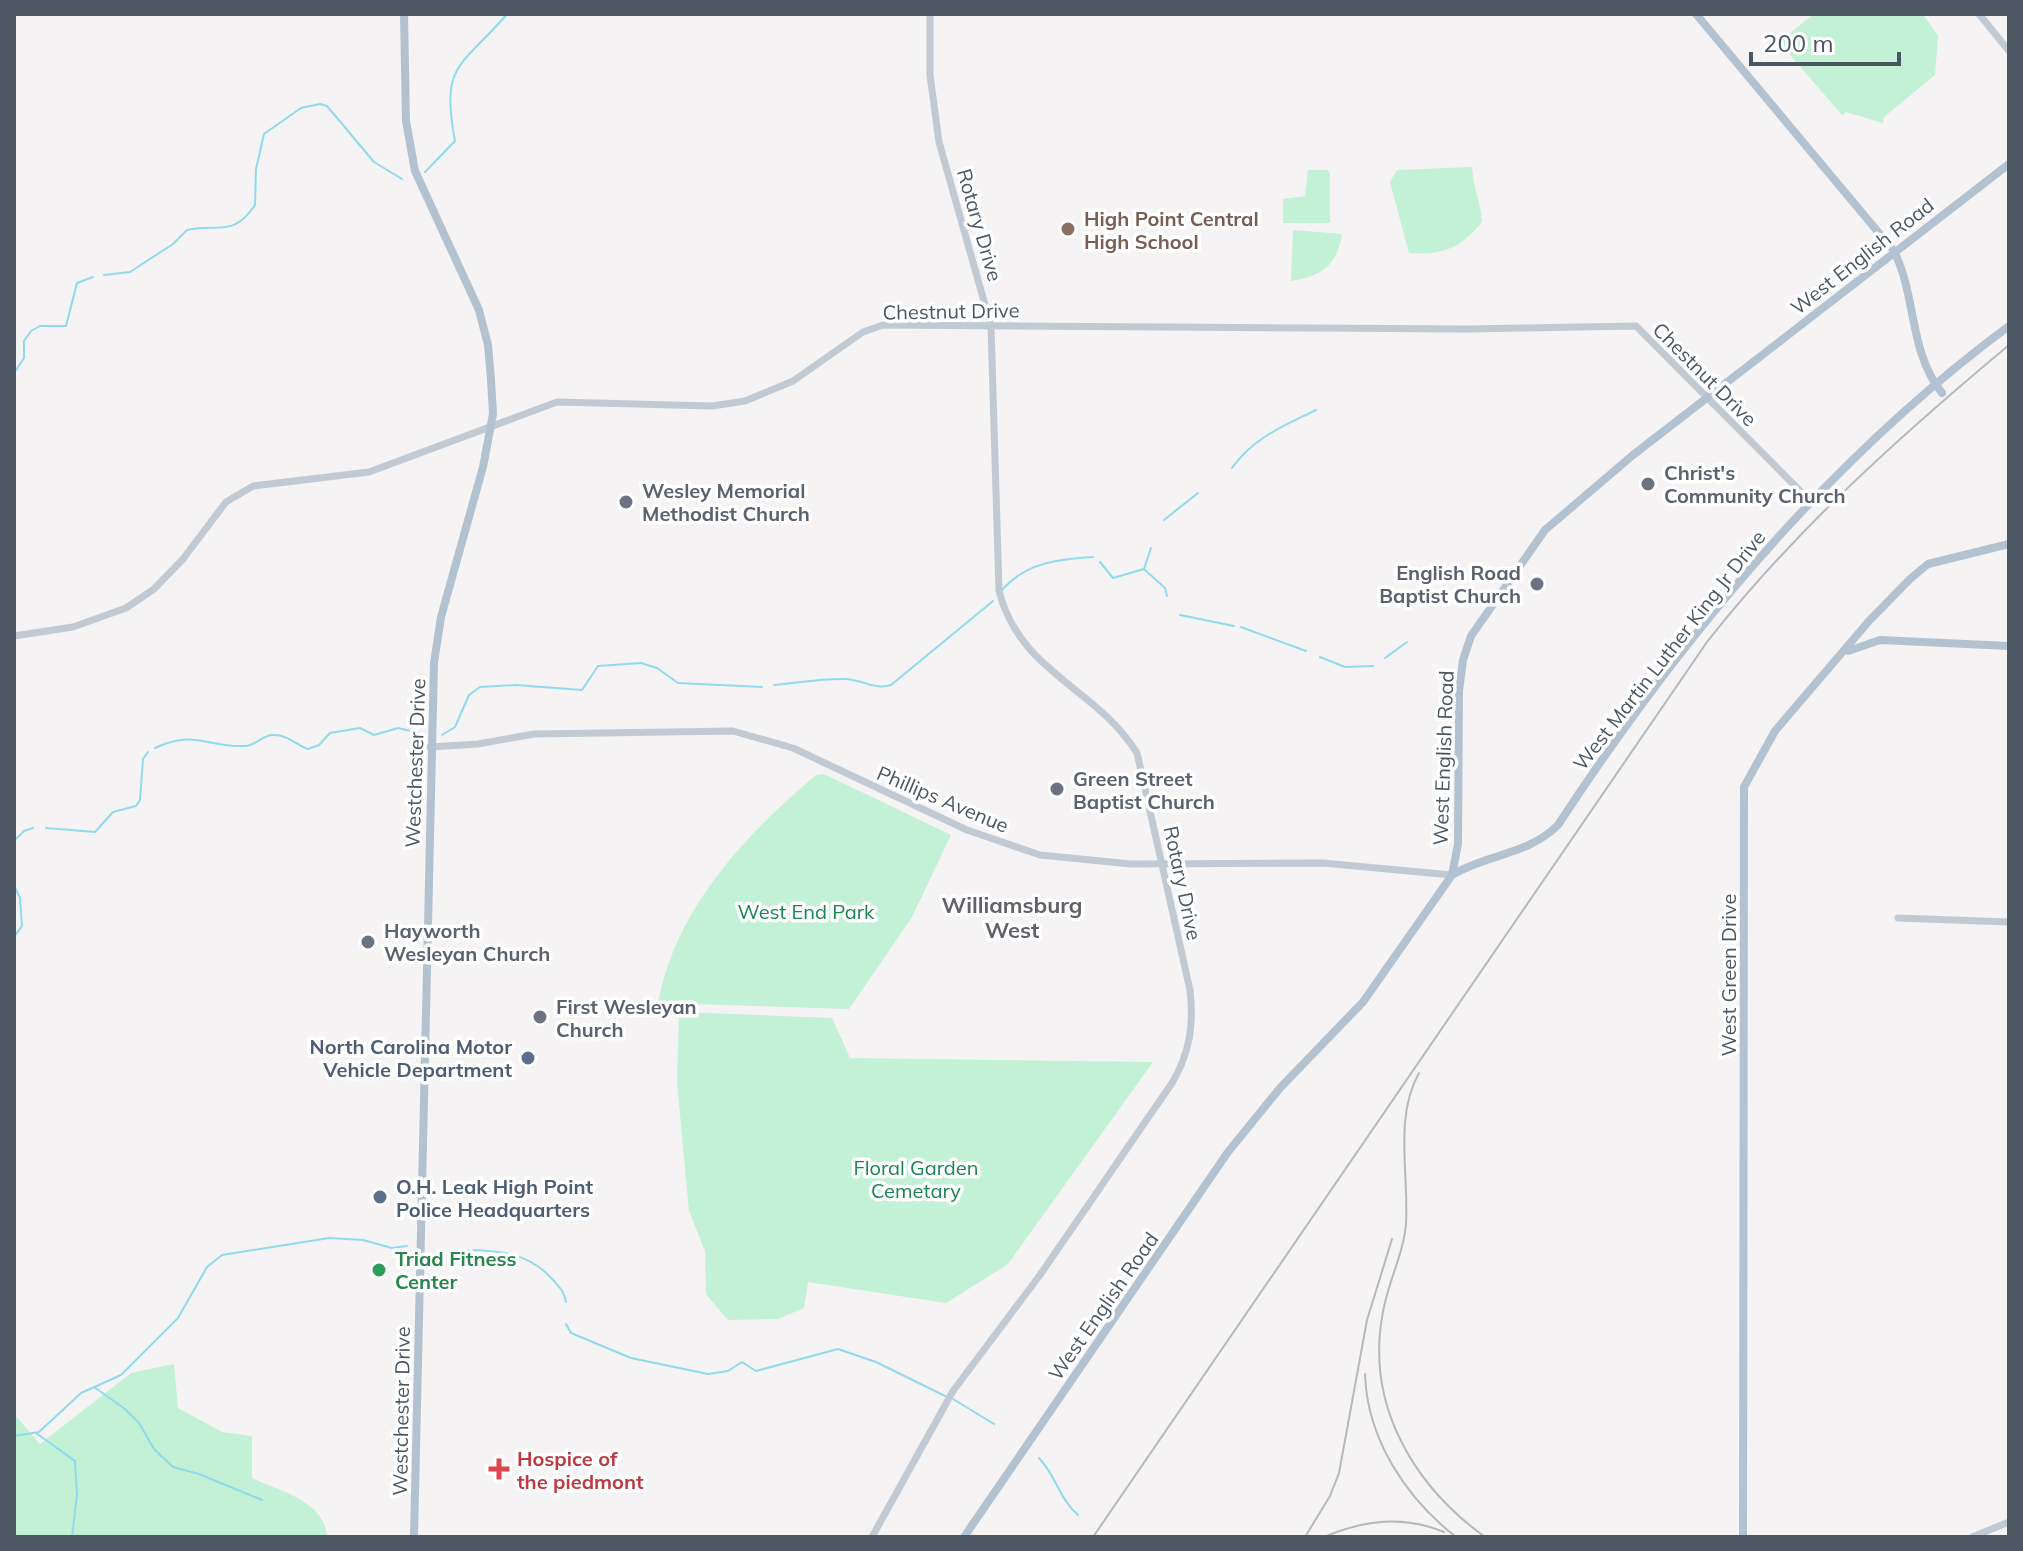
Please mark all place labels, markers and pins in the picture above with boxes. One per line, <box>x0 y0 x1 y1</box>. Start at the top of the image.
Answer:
place label: High Point Central High School <box>1084 206 1259 254</box>
marker: High Point Central High School <box>1059 220 1077 238</box>
place label: Christ's Community Church <box>1664 460 1846 508</box>
marker: Christ's Community Church <box>1639 475 1657 493</box>
place label: Wesley Memorial Methodist Church <box>642 478 810 526</box>
marker: Wesley Memorial Methodist Church <box>617 493 635 511</box>
place label: English Road Baptist Church <box>1379 560 1521 608</box>
marker: English Road Baptist Church <box>1528 575 1546 593</box>
place label: Green Street Baptist Church <box>1073 766 1215 814</box>
marker: Green Street Baptist Church <box>1048 780 1066 798</box>
place label: Hayworth Wesleyan Church <box>384 918 550 966</box>
marker: Hayworth Wesleyan Church <box>359 933 377 951</box>
place label: First Wesleyan Church <box>556 994 697 1042</box>
marker: First Wesleyan Church <box>531 1008 549 1026</box>
place label: North Carolina Motor Vehicle Department <box>310 1034 512 1082</box>
marker: North Carolina Motor Vehicle Department <box>519 1049 537 1067</box>
place label: O.H. Leak High Point Police Headquarters <box>396 1174 593 1222</box>
marker: O.H. Leak High Point Police Headquarters <box>371 1188 389 1206</box>
place label: Triad Fitness Center <box>395 1246 516 1294</box>
marker: Triad Fitness Center <box>370 1261 388 1279</box>
place label: Hospice of the piedmont <box>517 1446 644 1494</box>
marker: Hospice of the piedmont <box>488 1458 510 1480</box>

